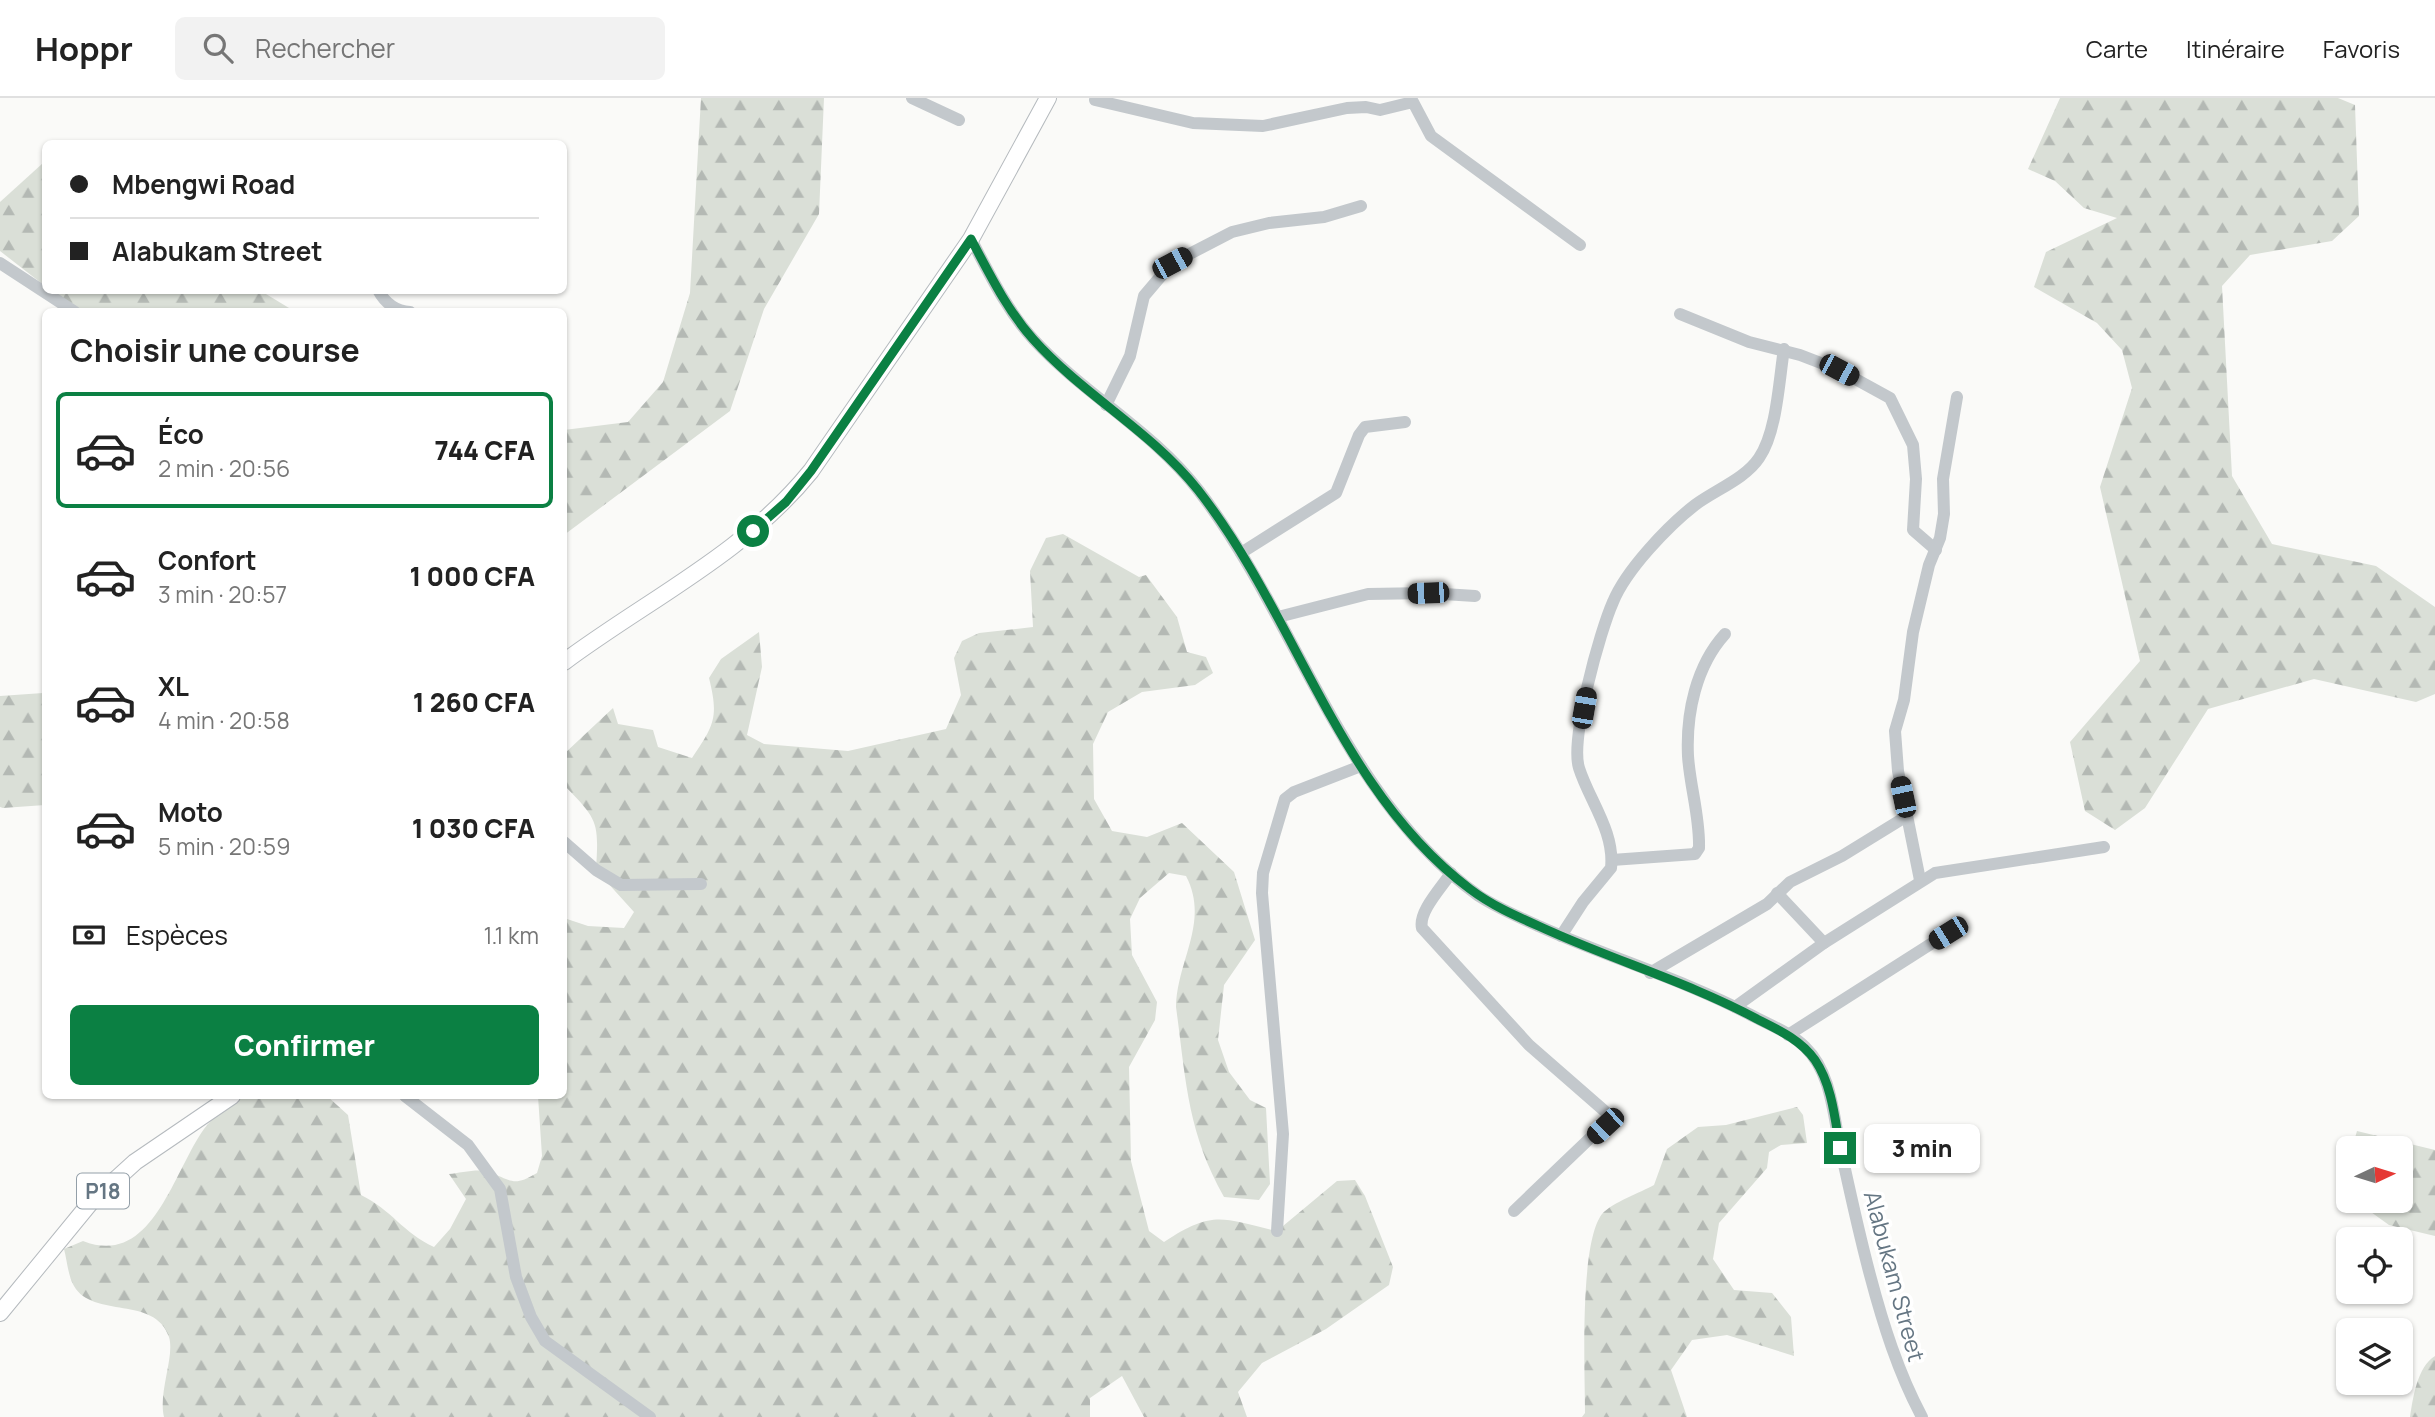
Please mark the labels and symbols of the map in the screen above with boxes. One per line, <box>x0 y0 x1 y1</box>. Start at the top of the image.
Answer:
car <box>1149 244 1196 282</box>
car <box>1816 351 1863 389</box>
route start <box>737 515 769 547</box>
car <box>1407 582 1450 604</box>
car <box>1571 685 1598 731</box>
car <box>1889 774 1918 820</box>
car <box>1925 913 1972 953</box>
car <box>1583 1104 1628 1148</box>
callout: 3 min <box>1864 1124 1980 1172</box>
route end <box>1824 1132 1856 1164</box>
north arrow <box>2336 1136 2413 1213</box>
road number: P18 <box>77 1174 129 1208</box>
street label: Alabukam Street <box>1857 1187 1933 1365</box>

